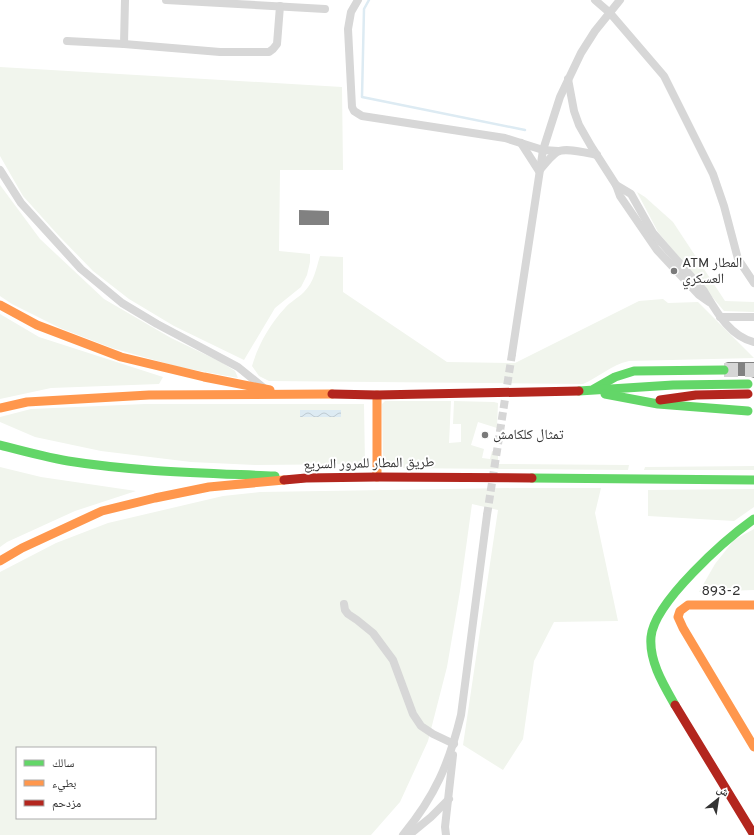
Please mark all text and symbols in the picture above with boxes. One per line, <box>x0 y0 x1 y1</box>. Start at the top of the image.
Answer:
place label: ATM المطار العسكري <box>682 255 742 289</box>
marker: ATM المطار العسكري <box>669 266 679 276</box>
place label: تمثال كلكامش <box>493 427 564 444</box>
marker: تمثال كلكامش <box>480 430 490 440</box>
street label: طريق المطار للمرور السريع <box>303 454 435 474</box>
street label: 893-2 <box>701 583 741 600</box>
legend <box>16 747 156 819</box>
text: سالك <box>52 756 74 772</box>
text: بطيء <box>52 776 76 793</box>
north arrow <box>698 779 738 819</box>
text: ش <box>714 782 731 800</box>
text: مزدحم <box>52 796 81 812</box>

